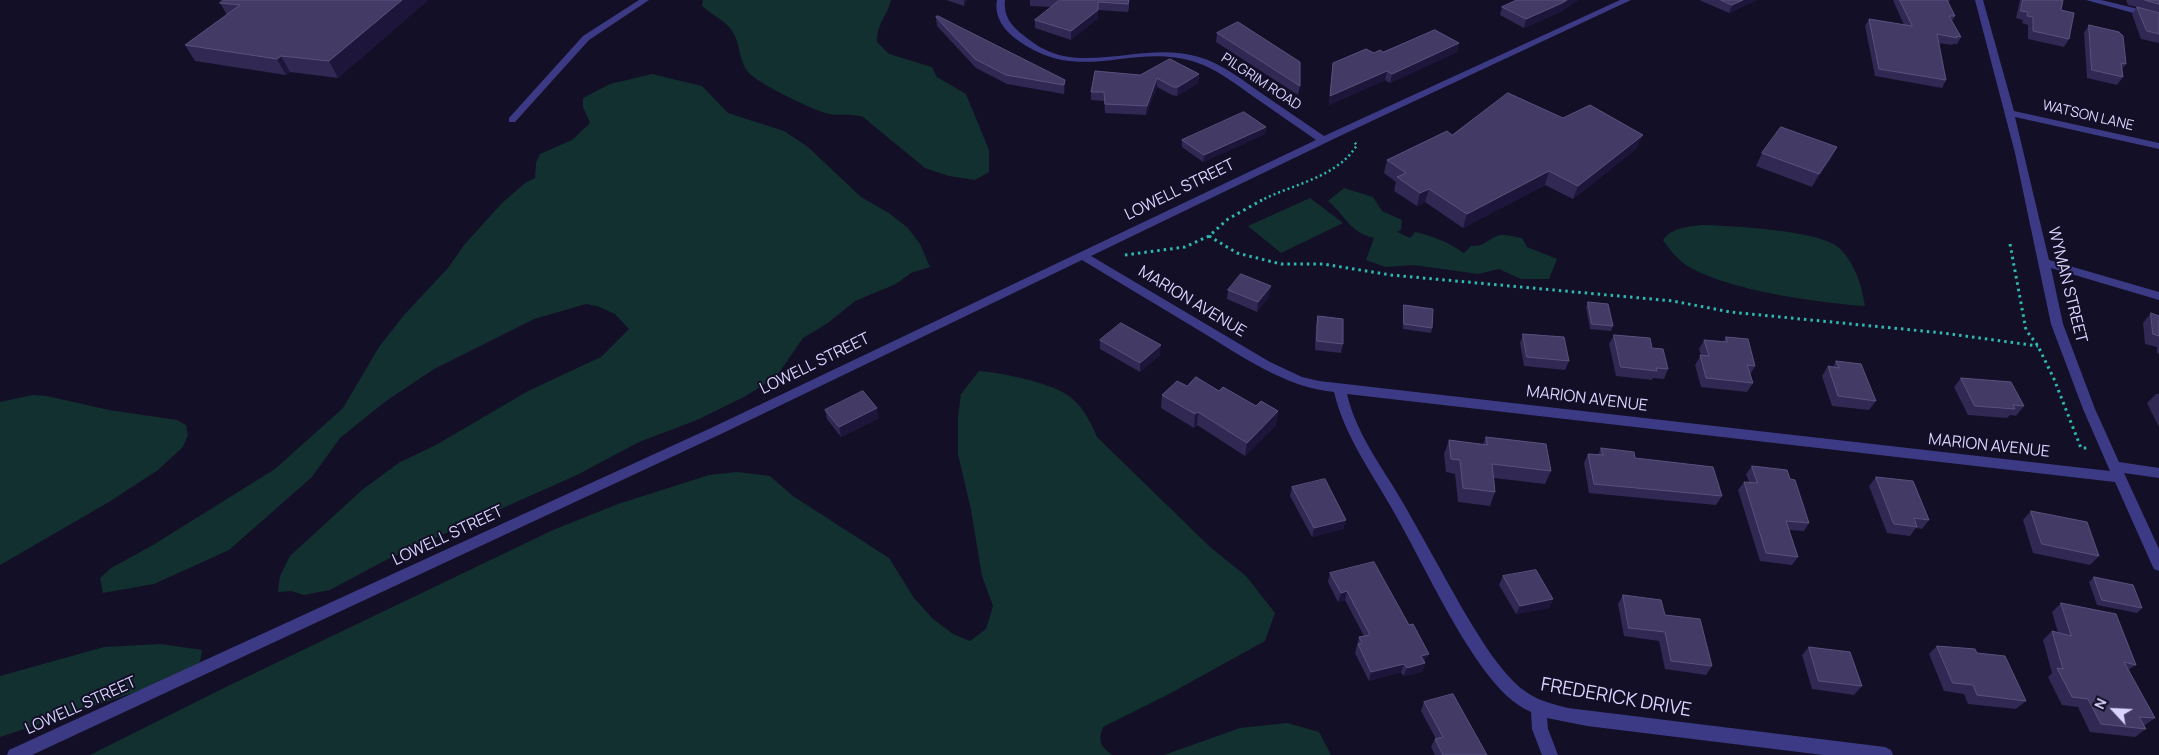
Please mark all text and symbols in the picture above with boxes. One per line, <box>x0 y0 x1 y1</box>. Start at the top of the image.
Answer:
street label: PILGRIM ROAD <box>1218 50 1304 114</box>
street label: WATSON LANE <box>2041 97 2135 135</box>
street label: LOWELL STREET <box>1122 155 1238 225</box>
street label: WYMAN STREET <box>2043 225 2091 345</box>
street label: MARION AVENUE <box>1135 262 1249 342</box>
street label: LOWELL STREET <box>757 329 873 399</box>
street label: MARION AVENUE <box>1525 382 1649 416</box>
street label: MARION AVENUE <box>1927 430 2051 462</box>
street label: LOWELL STREET <box>390 502 506 570</box>
street label: LOWELL STREET <box>22 673 140 739</box>
street label: FREDERICK DRIVE <box>1539 674 1693 722</box>
north arrow <box>2089 685 2139 735</box>
text: N <box>2089 695 2111 712</box>

